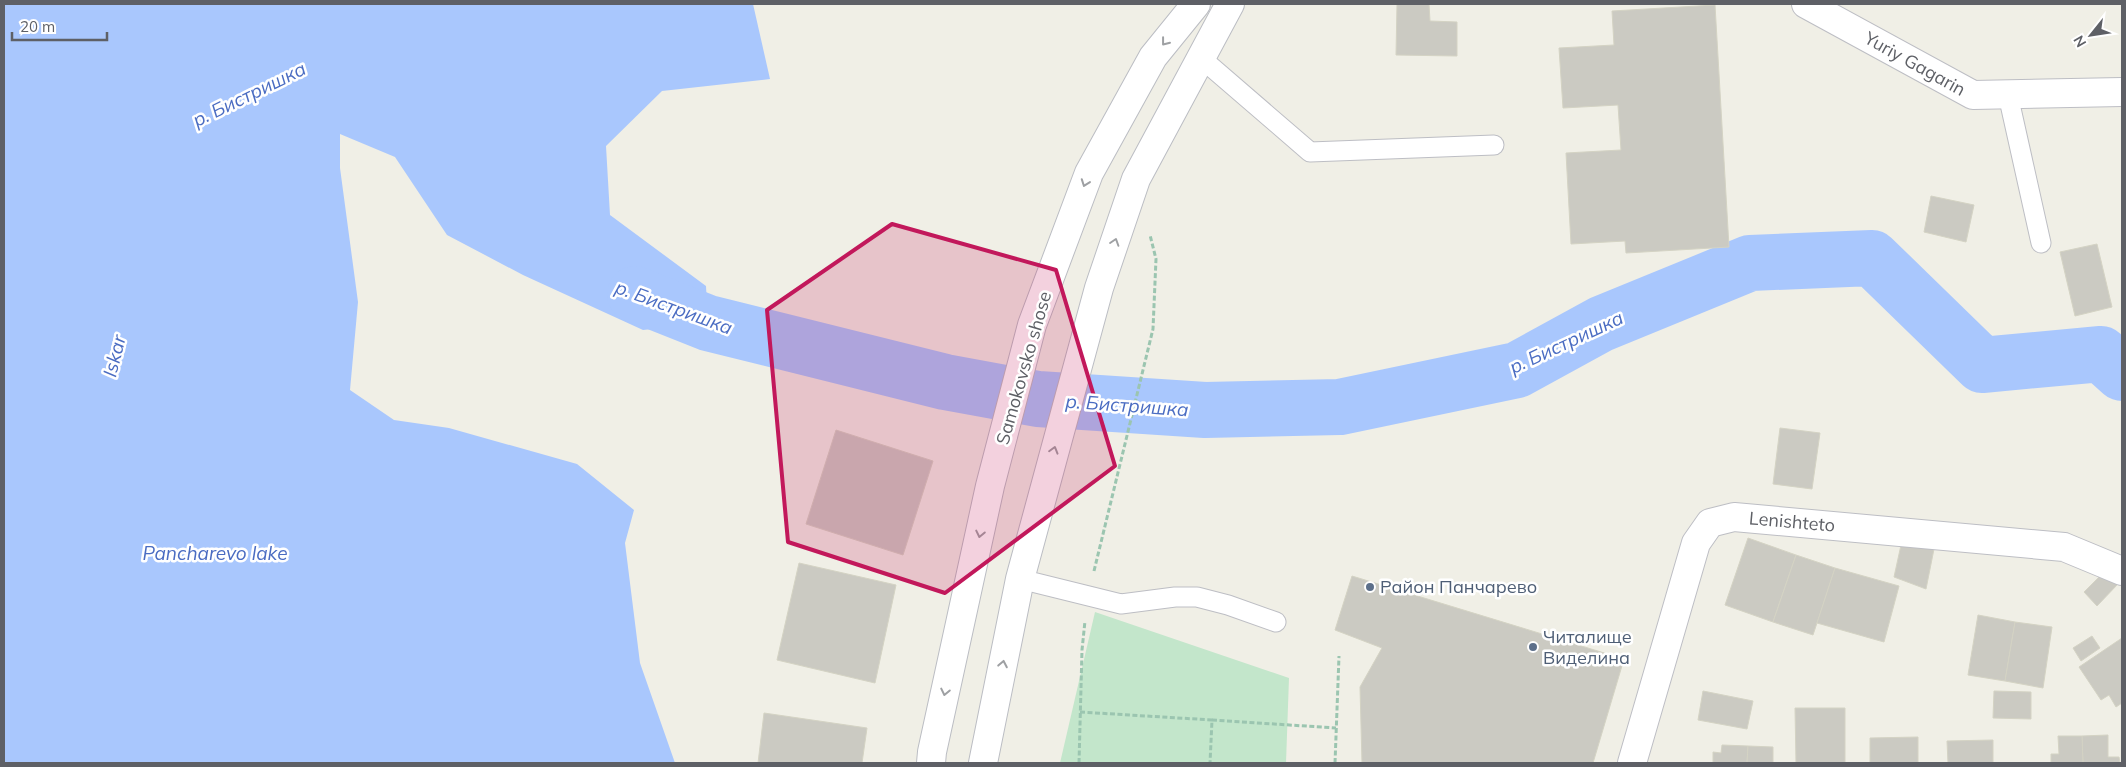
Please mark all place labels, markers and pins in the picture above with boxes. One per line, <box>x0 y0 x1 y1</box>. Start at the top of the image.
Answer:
place label: Район Панчарево <box>1380 575 1537 598</box>
marker: Район Панчарево <box>1364 581 1376 593</box>
place label: Читалище Виделина <box>1543 625 1632 669</box>
marker: Читалище Виделина <box>1527 641 1539 653</box>

